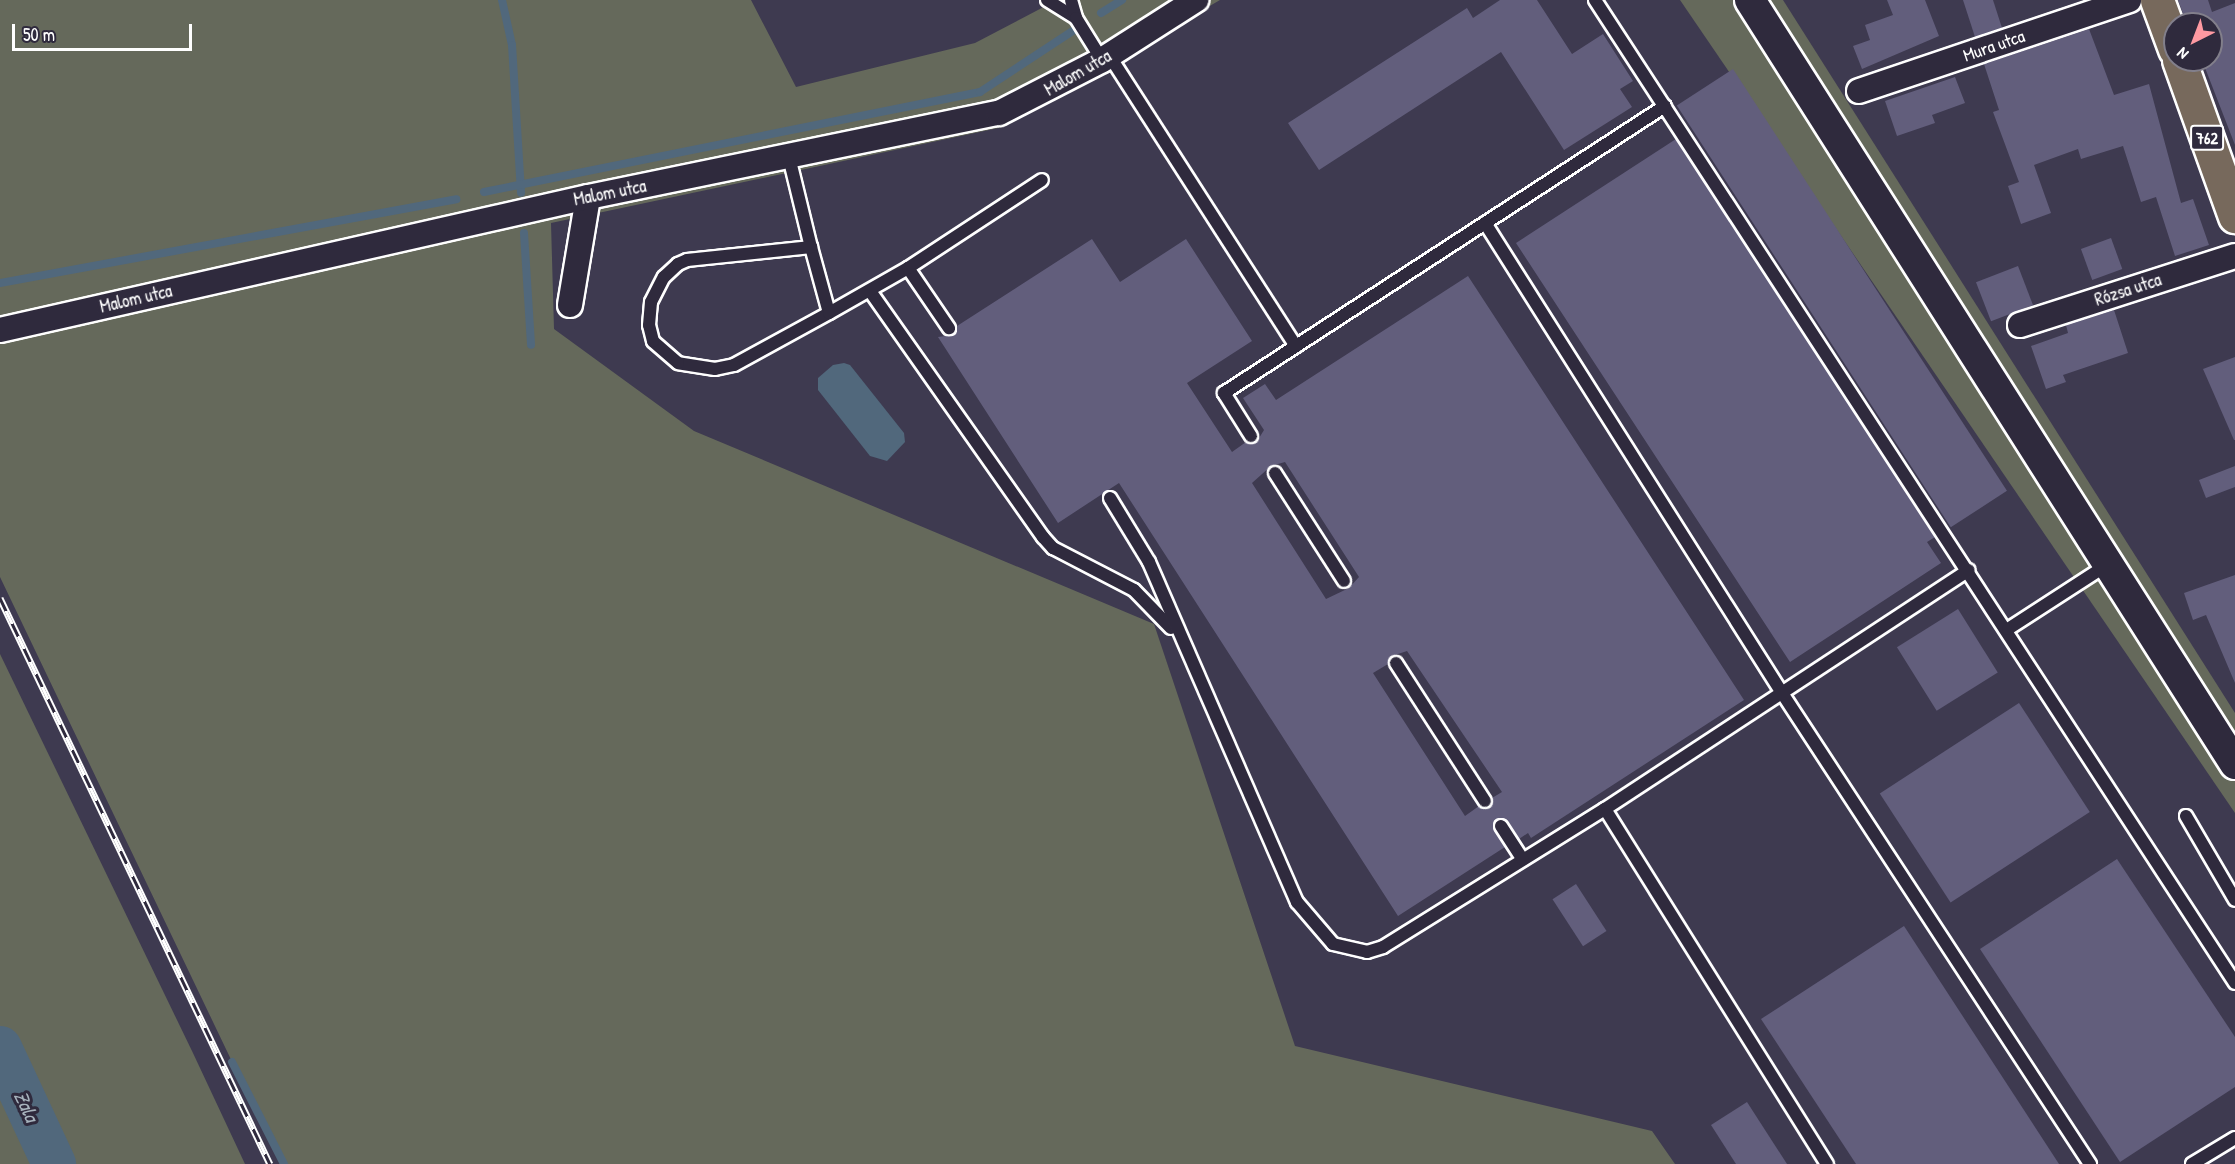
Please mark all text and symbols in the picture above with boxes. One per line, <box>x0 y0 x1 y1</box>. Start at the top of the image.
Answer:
scale bar <box>15 12 195 50</box>
north arrow <box>2163 12 2223 72</box>
text: 50 m <box>23 22 55 47</box>
street label: Mura utca <box>1960 25 2028 67</box>
text: N <box>2172 43 2193 65</box>
street label: Malom utca <box>1041 45 1115 101</box>
road number: 762 <box>2189 125 2225 151</box>
street label: Malom utca <box>572 175 648 211</box>
street label: Rózsa utca <box>2092 269 2164 311</box>
street label: Malom utca <box>98 280 174 318</box>
water label: Zala <box>10 1087 44 1125</box>

